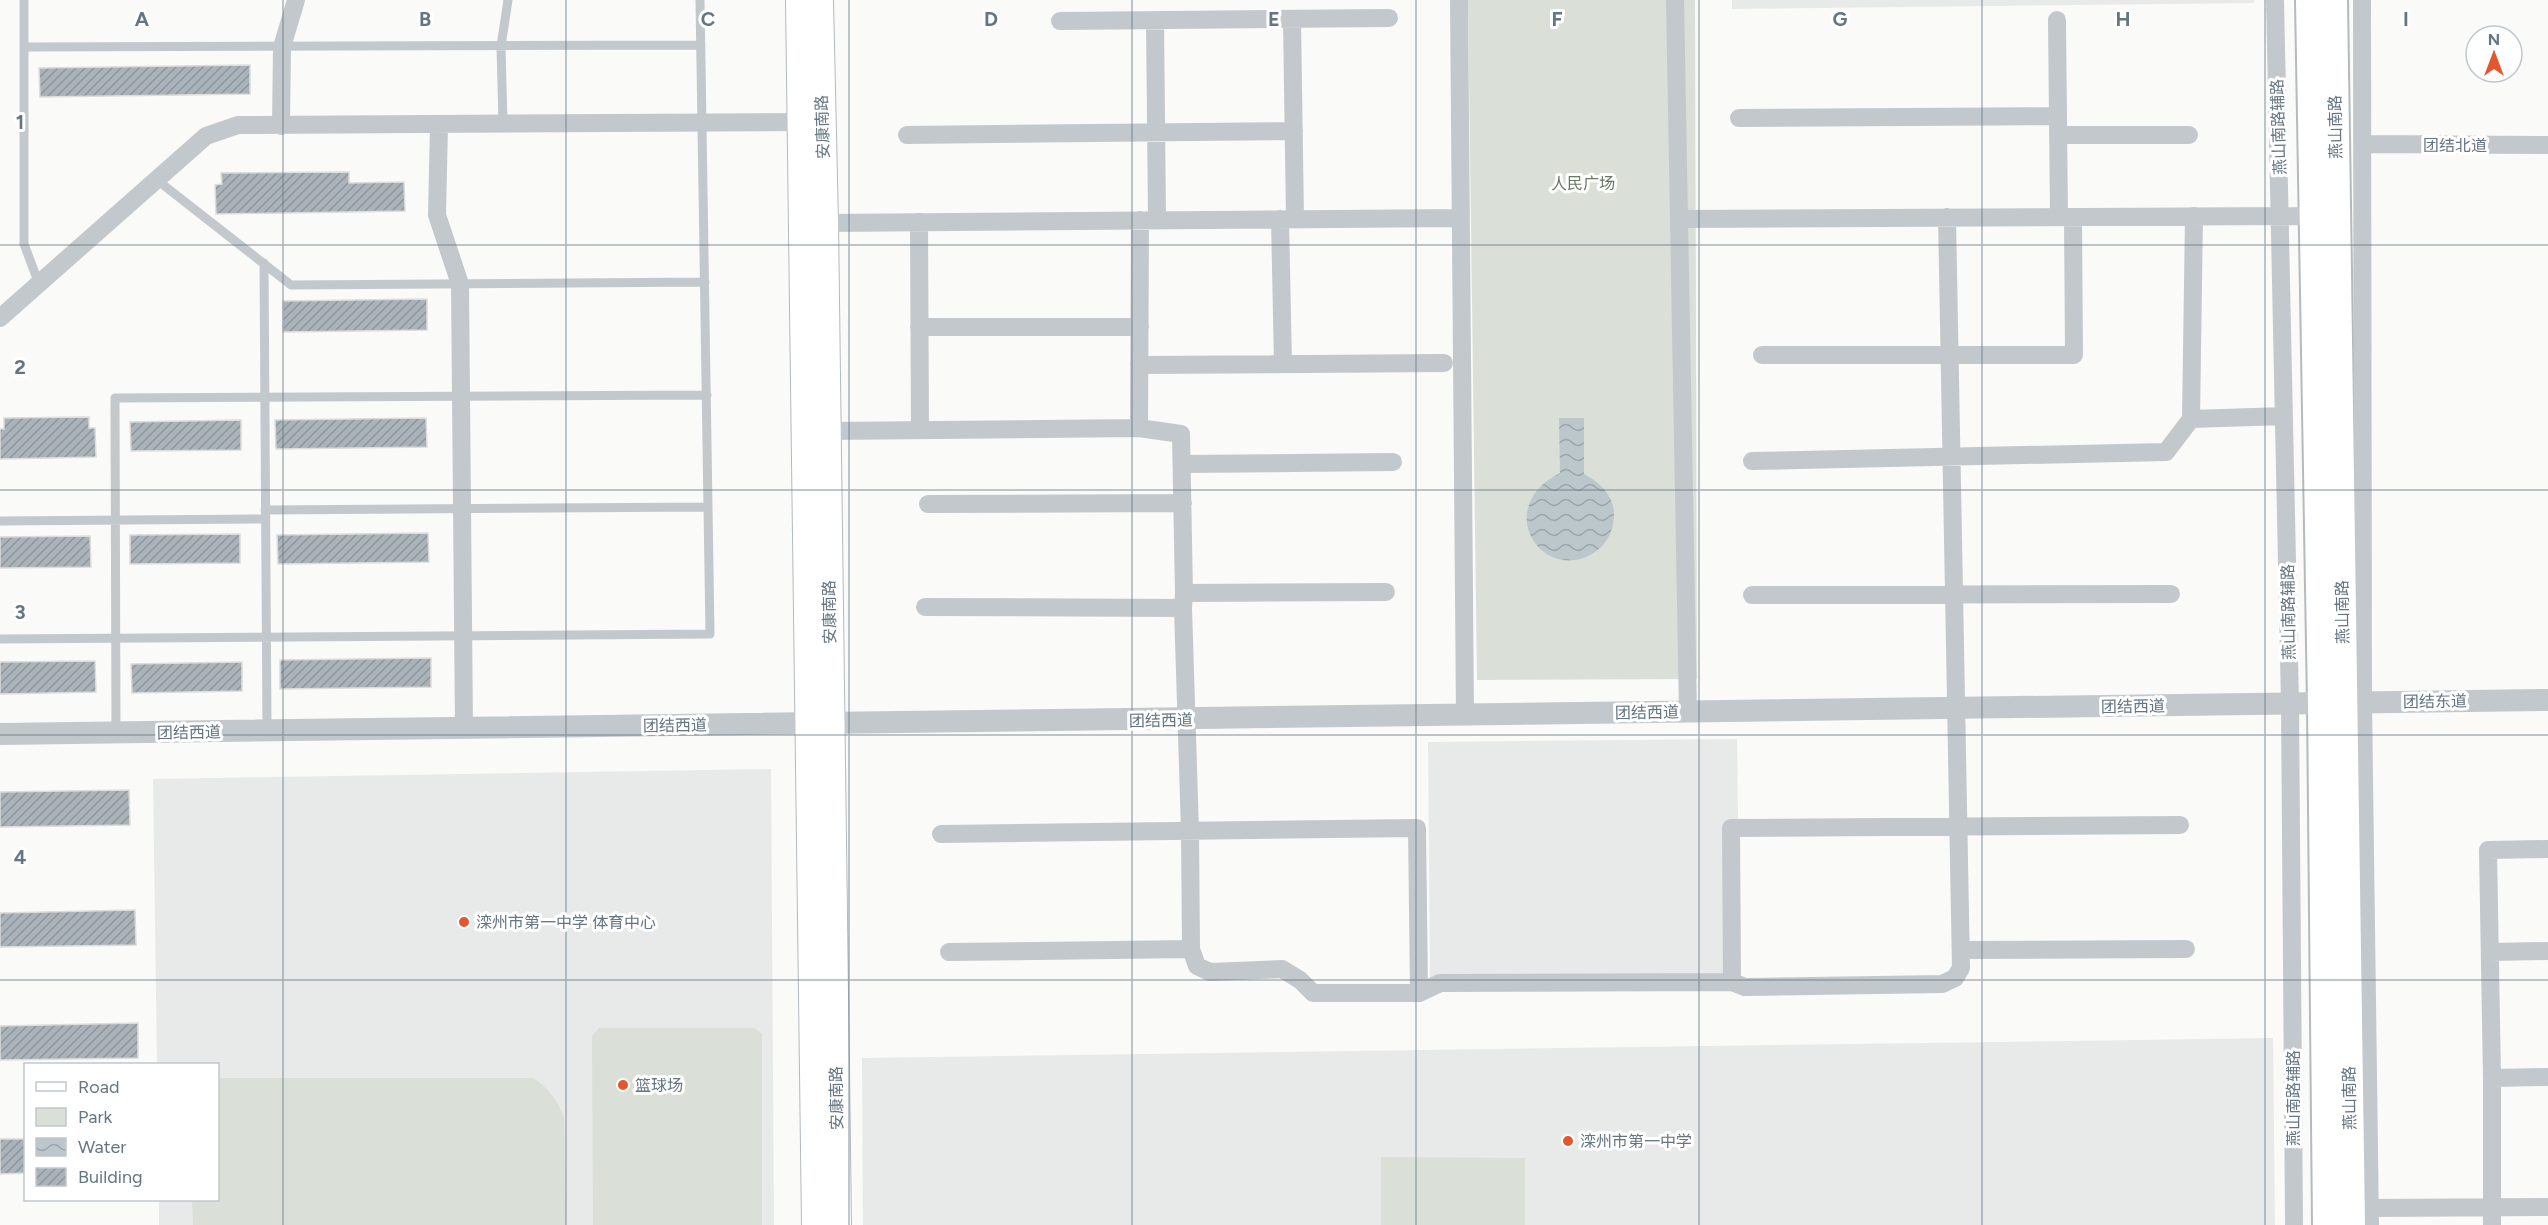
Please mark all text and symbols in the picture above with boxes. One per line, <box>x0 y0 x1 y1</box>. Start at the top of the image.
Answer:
text: A <box>135 7 150 31</box>
text: B <box>419 7 431 31</box>
text: C <box>701 7 715 31</box>
text: D <box>984 7 998 31</box>
text: E <box>1268 7 1280 31</box>
text: F <box>1551 7 1563 31</box>
text: G <box>1833 7 1848 31</box>
text: H <box>2116 7 2131 31</box>
text: I <box>2403 7 2409 31</box>
north arrow <box>2464 24 2524 84</box>
text: N <box>2488 30 2500 49</box>
street label: 燕山南路辅路 <box>2267 79 2290 175</box>
street label: 安康南路 <box>812 95 833 159</box>
street label: 燕山南路 <box>2325 95 2346 159</box>
text: 1 <box>16 110 24 134</box>
street label: 团结北道 <box>2423 136 2487 155</box>
park label: 人民广场 <box>1551 174 1615 193</box>
text: 2 <box>14 355 26 379</box>
street label: 燕山南路辅路 <box>2278 564 2299 660</box>
street label: 安康南路 <box>819 580 840 644</box>
street label: 燕山南路 <box>2332 580 2353 644</box>
text: 3 <box>14 600 26 624</box>
street label: 团结东道 <box>2403 691 2467 712</box>
street label: 团结西道 <box>2101 696 2165 717</box>
street label: 团结西道 <box>1615 702 1679 723</box>
street label: 团结西道 <box>1129 710 1193 731</box>
street label: 团结西道 <box>643 715 707 736</box>
street label: 团结西道 <box>157 722 221 743</box>
text: 4 <box>14 845 27 869</box>
place label: 滦州市第一中学 体育中心 <box>476 913 656 932</box>
marker: 滦州市第一中学 体育中心 <box>457 915 471 929</box>
street label: 燕山南路辅路 <box>2284 1050 2303 1146</box>
legend <box>24 1063 219 1201</box>
street label: 安康南路 <box>826 1066 847 1130</box>
street label: 燕山南路 <box>2339 1066 2360 1130</box>
text: Road <box>78 1076 119 1098</box>
place label: 篮球场 <box>635 1076 683 1095</box>
marker: 篮球场 <box>616 1078 630 1092</box>
text: Park <box>78 1106 113 1128</box>
place label: 滦州市第一中学 <box>1580 1132 1692 1151</box>
marker: 滦州市第一中学 <box>1561 1134 1575 1148</box>
text: Water <box>78 1136 126 1158</box>
text: Building <box>78 1166 143 1188</box>

